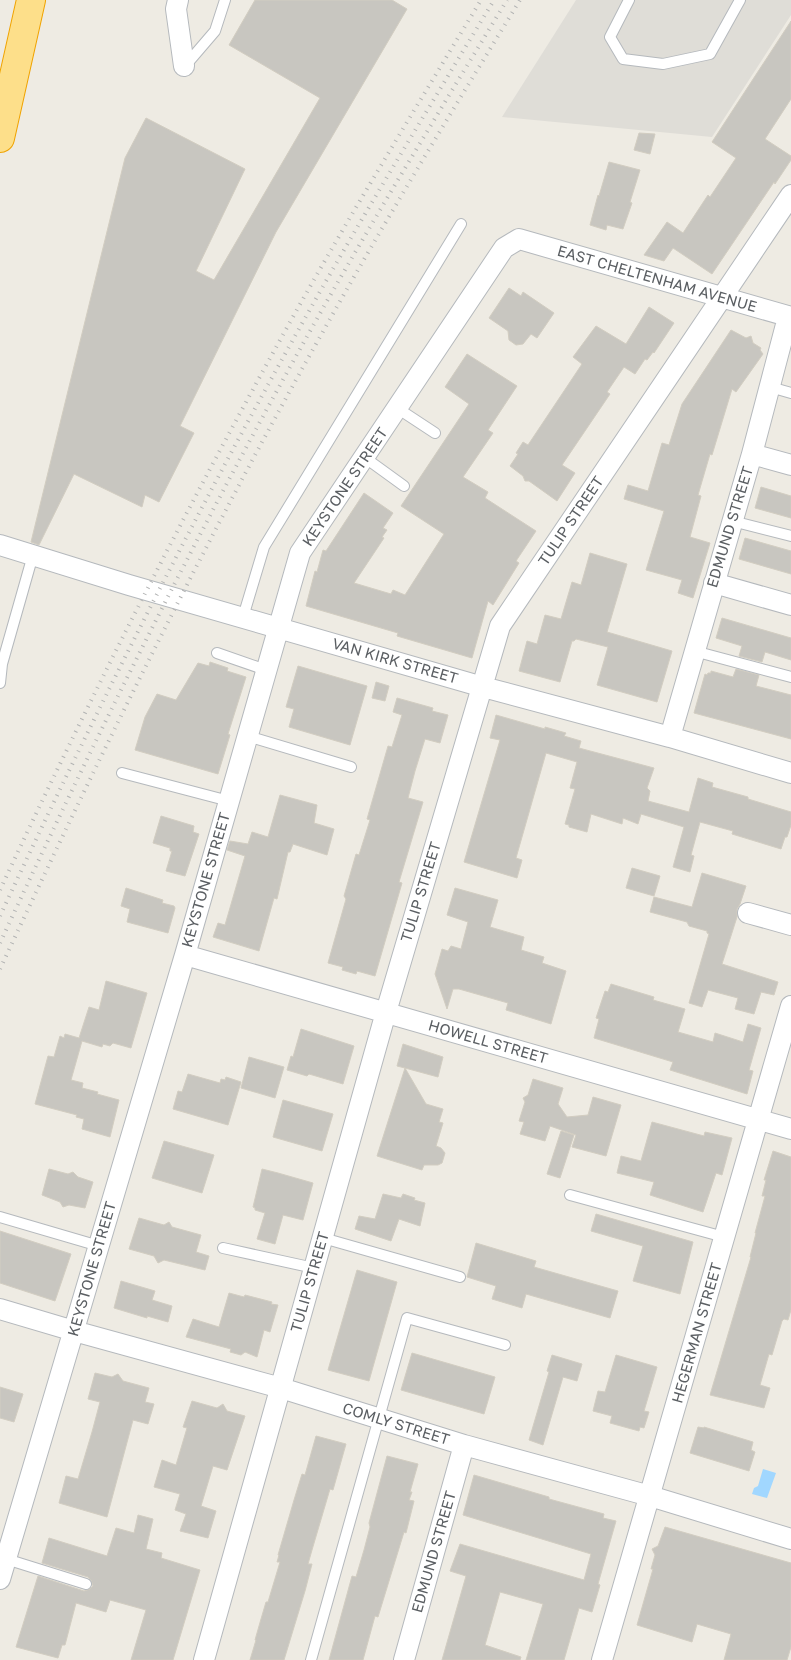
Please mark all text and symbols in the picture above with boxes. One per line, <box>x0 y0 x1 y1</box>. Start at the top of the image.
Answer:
street label: EAST CHELTENHAM AVENUE <box>555 241 759 315</box>
street label: KEYSTONE STREET <box>298 424 391 549</box>
street label: EDMUND STREET <box>702 464 756 590</box>
street label: TULIP STREET <box>534 472 607 568</box>
street label: VAN KIRK STREET <box>330 633 460 687</box>
street label: KEYSTONE STREET <box>177 810 233 949</box>
street label: TULIP STREET <box>396 839 444 944</box>
street label: HOWELL STREET <box>426 1015 550 1067</box>
street label: KEYSTONE STREET <box>63 1199 119 1338</box>
street label: TULIP STREET <box>286 1229 332 1334</box>
street label: HEGERMAN STREET <box>667 1260 725 1405</box>
street label: COMLY STREET <box>341 1398 452 1448</box>
street label: EDMUND STREET <box>407 1489 459 1615</box>

